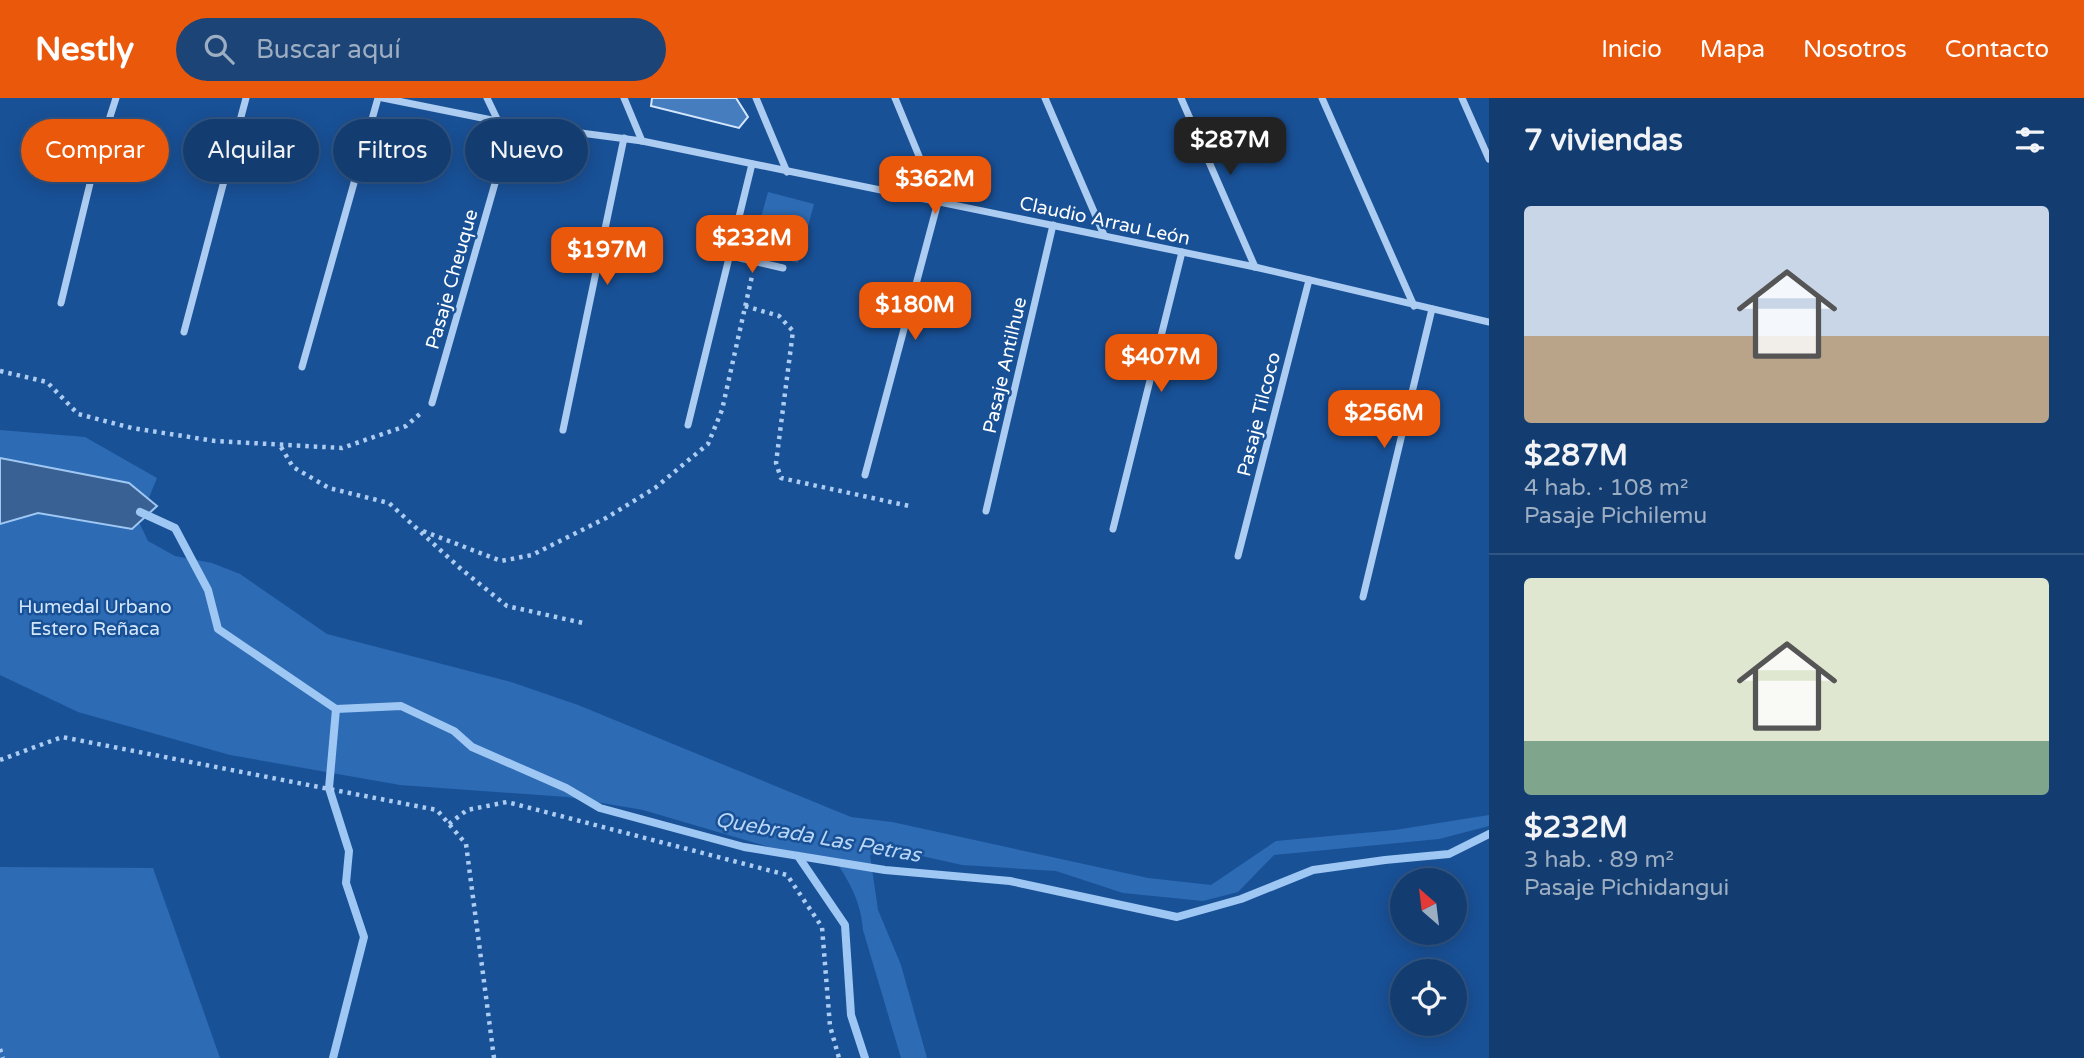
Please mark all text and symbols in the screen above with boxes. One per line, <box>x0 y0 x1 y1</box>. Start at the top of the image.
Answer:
search box <box>176 18 666 81</box>
text: Nestly <box>35 30 134 69</box>
icon: search <box>200 30 238 68</box>
text: Buscar aquí <box>256 34 401 65</box>
text: Inicio <box>1601 35 1662 64</box>
text: Mapa <box>1700 35 1765 64</box>
text: Nosotros <box>1803 35 1907 64</box>
text: Contacto <box>1945 35 2049 64</box>
pin: $287M <box>1181 118 1279 177</box>
chip: Comprar <box>21 119 169 182</box>
chip: Alquilar <box>183 119 319 182</box>
chip: Filtros <box>333 119 451 182</box>
chip: Nuevo <box>465 119 588 182</box>
icon: filters <box>2011 121 2049 159</box>
text: 7 viviendas <box>1524 122 1683 159</box>
text: $287M <box>1190 126 1270 154</box>
pin: $362M <box>886 156 984 216</box>
text: $362M <box>895 165 975 193</box>
street label: Claudio Arrau León <box>1017 192 1192 250</box>
street label: Pasaje Cheuque <box>421 207 482 352</box>
pin: $232M <box>703 216 801 275</box>
text: $232M <box>712 224 792 252</box>
pin: $197M <box>558 228 656 287</box>
text: $197M <box>567 236 647 264</box>
icon: home <box>1724 251 1850 377</box>
pin: $180M <box>866 282 964 342</box>
text: $180M <box>875 291 955 319</box>
street label: Pasaje Antilhue <box>979 295 1031 436</box>
pin: $407M <box>1112 334 1210 394</box>
text: $407M <box>1121 343 1201 371</box>
street label: Pasaje Tilcoco <box>1233 350 1285 479</box>
pin: $256M <box>1335 390 1433 450</box>
text: $256M <box>1344 399 1424 427</box>
text: $287M <box>1524 437 1628 474</box>
text: 4 hab. · 108 m² <box>1524 474 1689 502</box>
text: Pasaje Pichilemu <box>1524 502 1707 530</box>
park label: Humedal Urbano Estero Reñaca <box>18 596 172 640</box>
icon: home <box>1724 623 1850 749</box>
water label: Quebrada Las Petras <box>713 807 925 868</box>
text: $232M <box>1524 809 1628 846</box>
text: 3 hab. · 89 m² <box>1524 846 1674 874</box>
north arrow <box>1390 868 1466 945</box>
map controls <box>1390 868 1467 1036</box>
text: Pasaje Pichidangui <box>1524 874 1729 902</box>
button: locate <box>1390 959 1467 1036</box>

